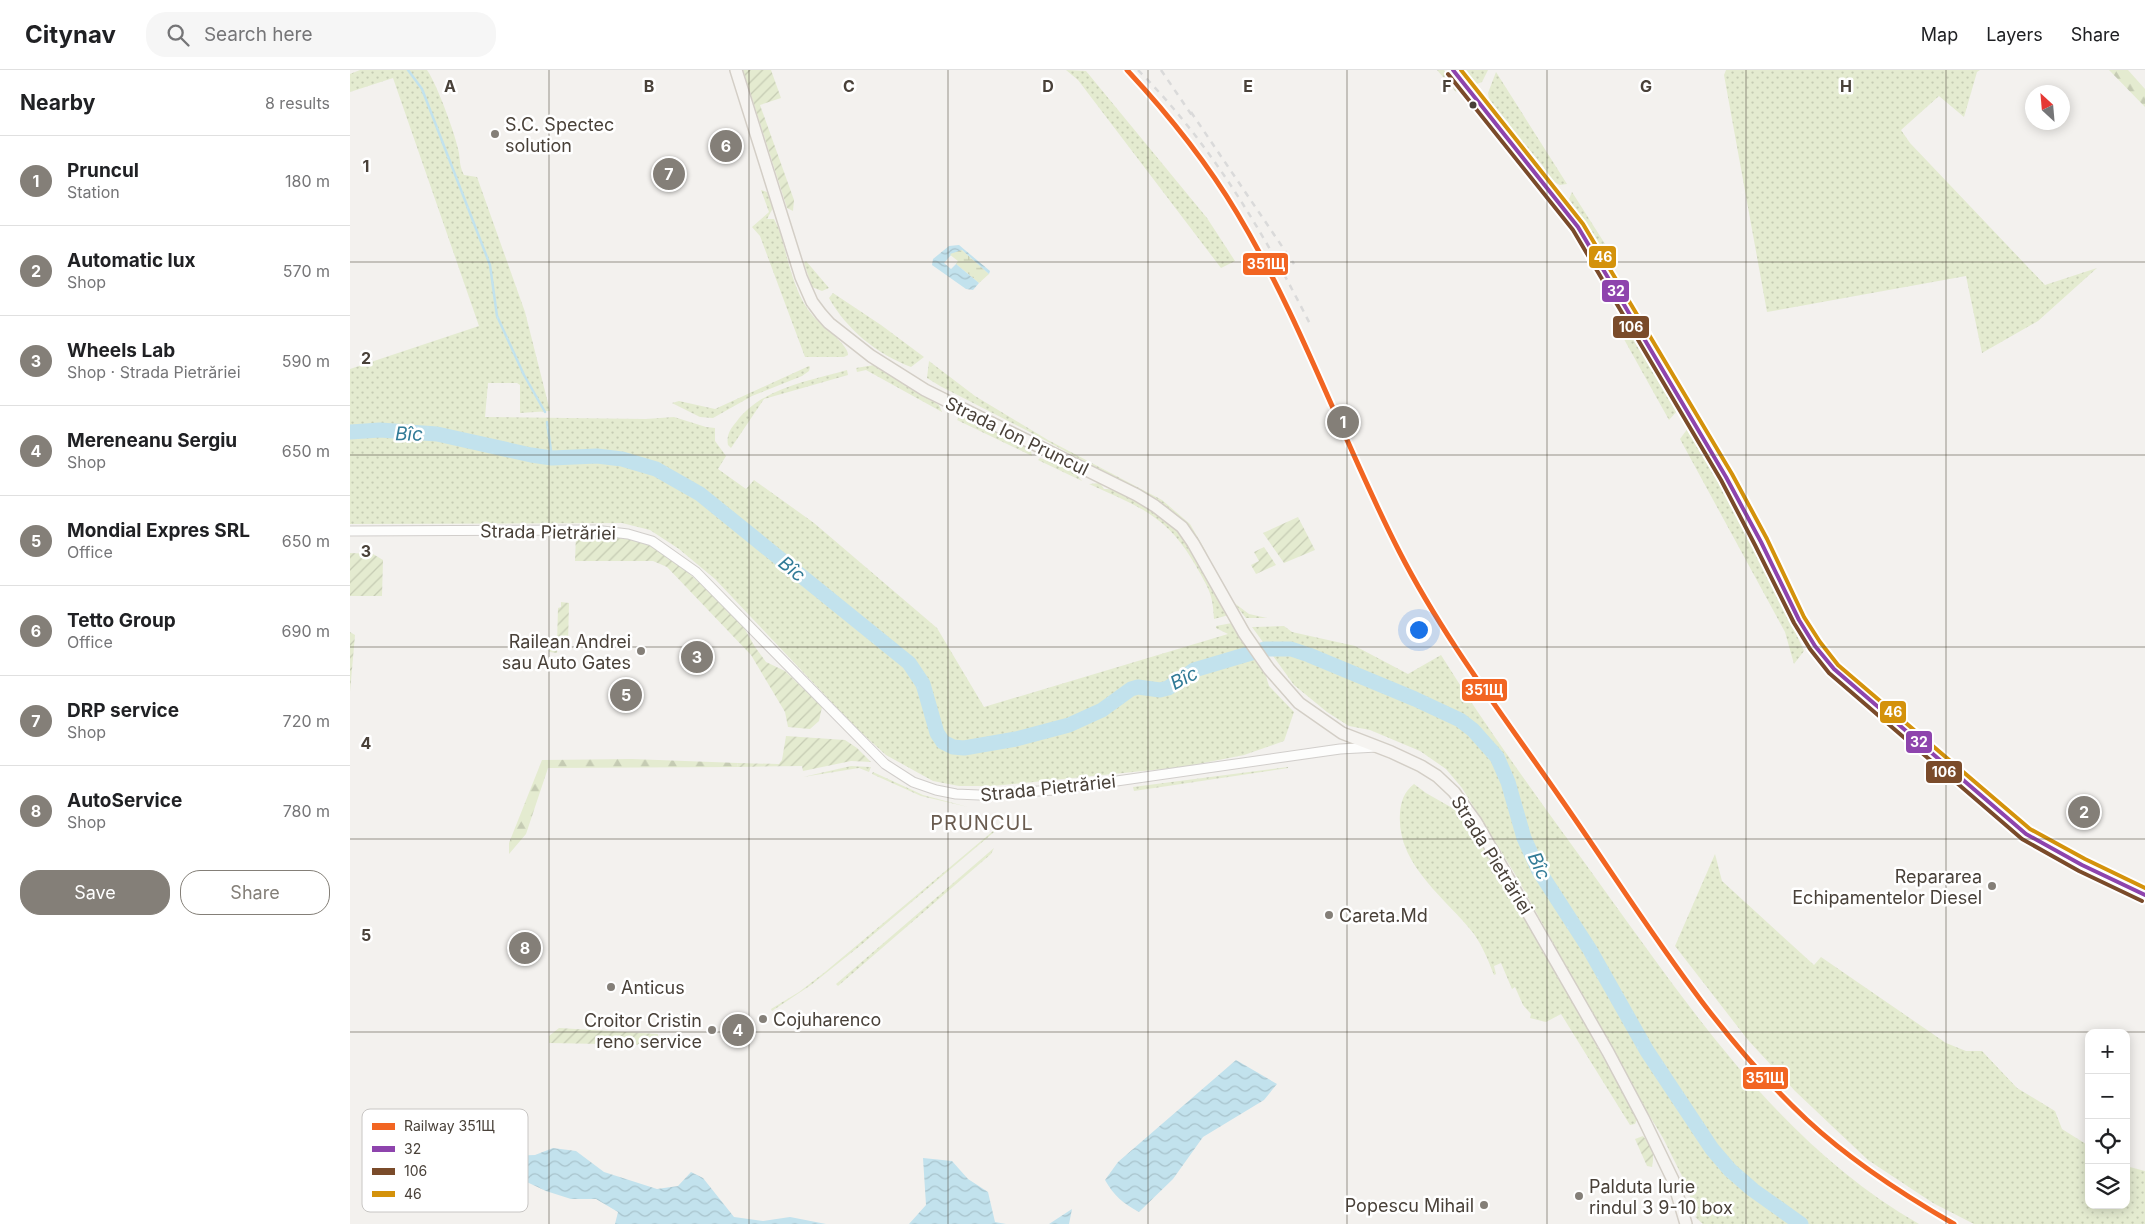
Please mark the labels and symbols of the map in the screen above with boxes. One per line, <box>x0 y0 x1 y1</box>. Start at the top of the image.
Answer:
text: A <box>444 76 456 96</box>
text: B <box>644 76 654 96</box>
text: C <box>843 76 855 96</box>
text: D <box>1042 76 1054 96</box>
text: E <box>1243 76 1253 96</box>
text: F <box>1442 76 1452 96</box>
text: G <box>1640 76 1652 96</box>
text: H <box>1840 76 1852 96</box>
north arrow <box>2025 85 2070 130</box>
unlabelled marker <box>1468 100 1478 110</box>
place label: S.C. Spectec solution <box>505 114 614 156</box>
pin: 6 <box>710 127 742 165</box>
marker: S.C. Spectec solution <box>489 128 501 140</box>
pin: 7 <box>653 155 685 193</box>
text: 1 <box>363 156 369 176</box>
line badge: 46 <box>1588 245 1617 269</box>
text: 46 <box>1594 248 1612 265</box>
line badge: 351Щ <box>1242 252 1289 276</box>
text: 351Щ <box>1247 255 1285 272</box>
line badge: 32 <box>1601 279 1630 303</box>
text: 32 <box>1607 282 1625 299</box>
line badge: 106 <box>1612 315 1650 339</box>
text: 106 <box>1619 318 1643 335</box>
text: 2 <box>361 348 371 368</box>
street label: Strada Ion Pruncul <box>942 392 1092 480</box>
pin: 1 <box>1327 403 1359 441</box>
water label: Bîc <box>395 422 423 446</box>
street label: Strada Pietrăriei <box>480 520 616 544</box>
text: 3 <box>361 541 371 561</box>
water label: Bîc <box>774 551 810 587</box>
your location <box>1406 617 1432 643</box>
place label: Railean Andrei sau Auto Gates <box>502 631 631 673</box>
pin: 3 <box>681 638 713 676</box>
marker: Railean Andrei sau Auto Gates <box>635 645 647 657</box>
water label: Bîc <box>1166 661 1202 695</box>
pin: 5 <box>610 676 642 714</box>
line badge: 351Щ <box>1461 678 1508 702</box>
text: 351Щ <box>1465 681 1503 698</box>
line badge: 46 <box>1879 700 1907 724</box>
text: 46 <box>1884 703 1902 720</box>
line badge: 32 <box>1905 730 1933 754</box>
text: 4 <box>361 733 372 753</box>
text: 32 <box>1910 733 1928 750</box>
line badge: 106 <box>1925 760 1963 784</box>
text: 106 <box>1932 763 1956 780</box>
street label: Strada Pietrăriei <box>979 770 1117 806</box>
street label: Strada Pietrăriei <box>1447 792 1537 918</box>
pin: 2 <box>2068 793 2100 831</box>
district label: PRUNCUL <box>930 811 1034 835</box>
water label: Bîc <box>1523 848 1555 884</box>
place label: Repararea Echipamentelor Diesel <box>1792 866 1982 908</box>
marker: Repararea Echipamentelor Diesel <box>1986 880 1998 892</box>
place label: Careta.Md <box>1339 905 1428 926</box>
marker: Careta.Md <box>1323 909 1335 921</box>
text: 5 <box>361 925 371 945</box>
pin: 8 <box>509 929 541 967</box>
place label: Anticus <box>621 977 685 998</box>
marker: Anticus <box>605 981 617 993</box>
place label: Cojuharenco <box>773 1009 881 1030</box>
place label: Croitor Cristin reno service <box>584 1010 702 1052</box>
pin: 4 <box>722 1011 754 1049</box>
marker: Cojuharenco <box>757 1013 769 1025</box>
marker: Croitor Cristin reno service <box>706 1024 718 1036</box>
line badge: 351Щ <box>1742 1066 1789 1090</box>
text: 351Щ <box>1746 1069 1784 1086</box>
legend <box>362 1109 528 1212</box>
text: Railway 351Щ <box>404 1117 495 1134</box>
text: 32 <box>404 1140 421 1157</box>
text: 106 <box>404 1162 427 1179</box>
place label: Palduta Iurie rindul 3 9-10 box <box>1589 1176 1733 1218</box>
text: 46 <box>404 1185 422 1202</box>
marker: Palduta Iurie rindul 3 9-10 box <box>1573 1190 1585 1202</box>
place label: Popescu Mihail <box>1345 1195 1474 1216</box>
marker: Popescu Mihail <box>1478 1199 1490 1211</box>

